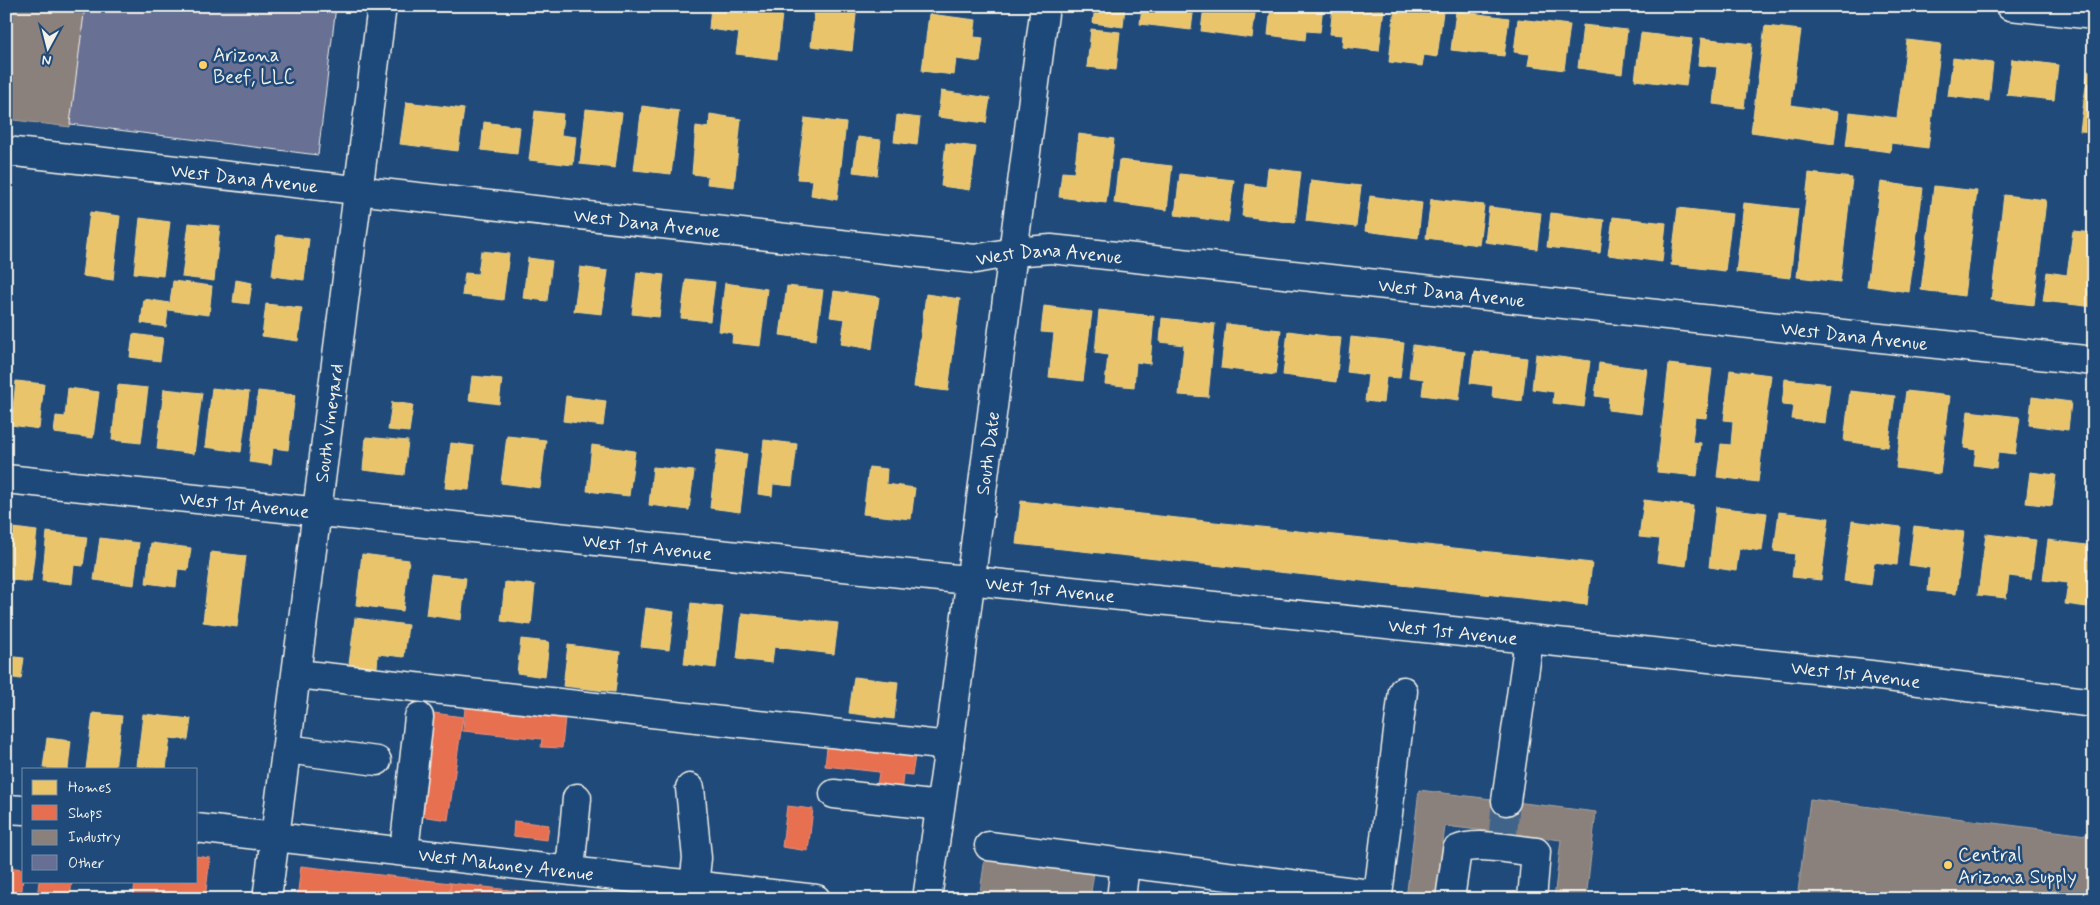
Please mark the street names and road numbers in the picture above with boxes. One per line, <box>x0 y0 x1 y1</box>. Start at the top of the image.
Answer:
street label: West Dana Avenue <box>169 158 319 200</box>
street label: West Dana Avenue <box>572 203 722 245</box>
street label: West Dana Avenue <box>974 238 1124 273</box>
street label: West Dana Avenue <box>1377 273 1527 314</box>
street label: West Dana Avenue <box>1780 316 1929 357</box>
street label: South Vineyard <box>310 362 350 484</box>
street label: South Date <box>971 410 1006 497</box>
street label: West 1st Avenue <box>178 486 311 525</box>
street label: West 1st Avenue <box>581 529 714 567</box>
street label: West 1st Avenue <box>984 571 1116 609</box>
street label: West 1st Avenue <box>1387 613 1519 652</box>
street label: West 1st Avenue <box>1789 656 1922 695</box>
street label: West Mahoney Avenue <box>417 843 595 887</box>

